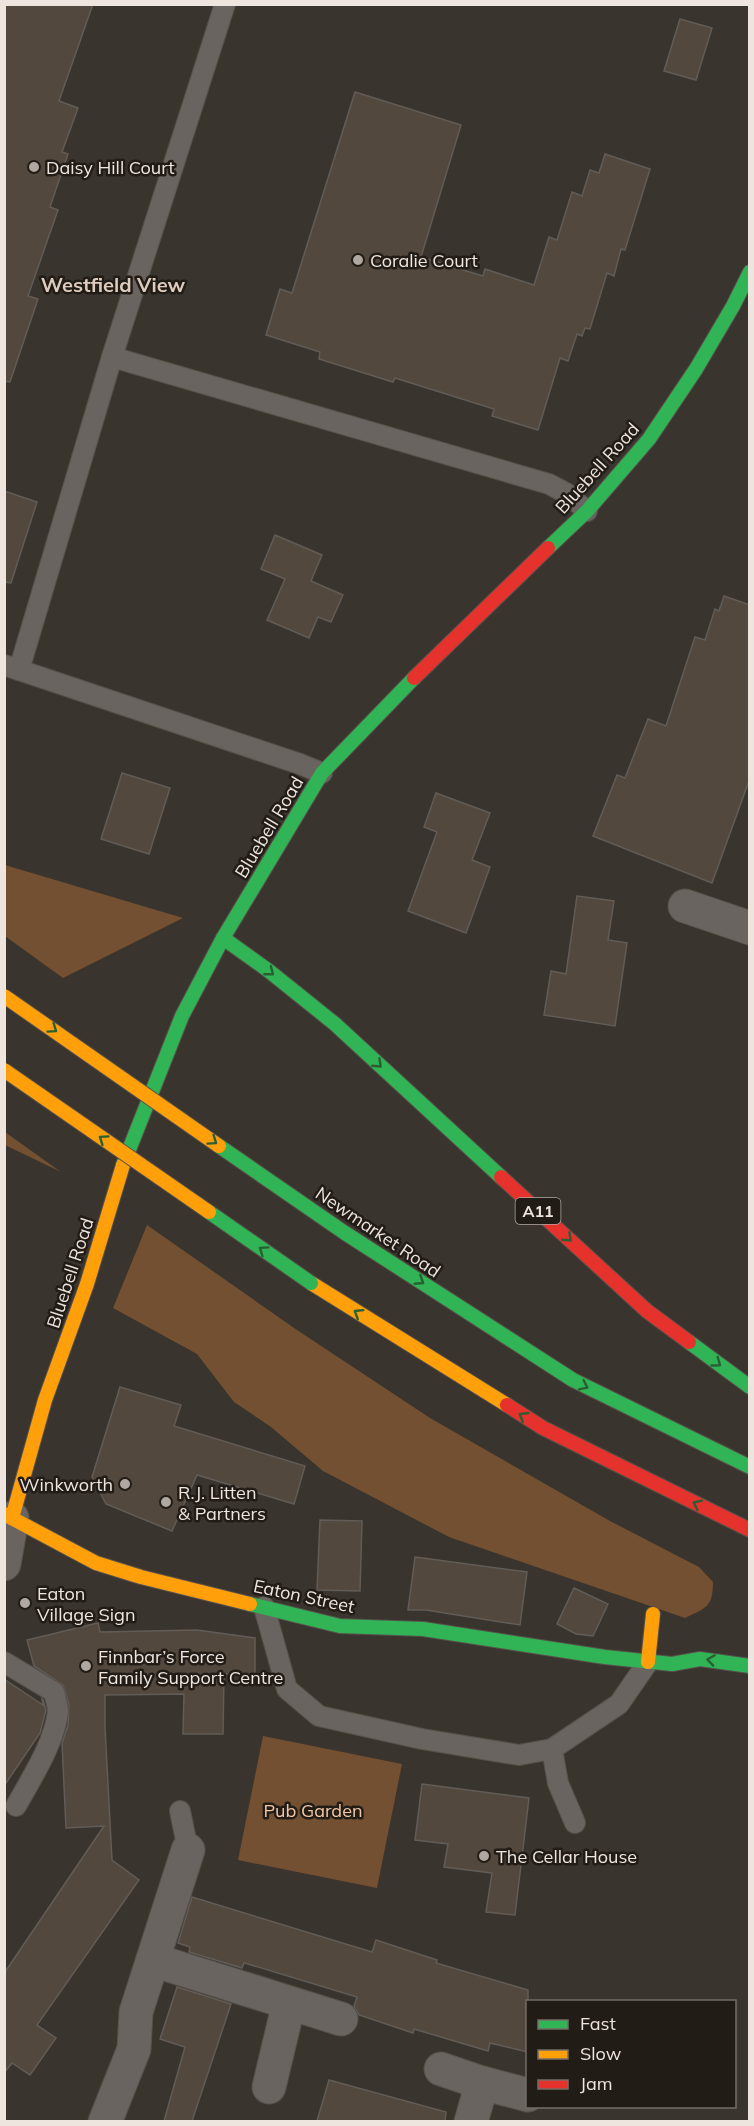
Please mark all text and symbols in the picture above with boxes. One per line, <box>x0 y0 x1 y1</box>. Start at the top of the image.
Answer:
place label: Daisy Hill Court <box>46 156 175 179</box>
marker: Daisy Hill Court <box>27 160 41 174</box>
place label: Coralie Court <box>370 249 478 272</box>
marker: Coralie Court <box>351 253 365 267</box>
district label: Westfield View <box>41 272 185 297</box>
street label: Bluebell Road <box>550 418 644 518</box>
street label: Bluebell Road <box>230 772 308 882</box>
one-way arrow <box>264 965 275 976</box>
one-way arrow <box>46 1022 57 1033</box>
one-way arrow <box>370 1056 381 1067</box>
one-way arrow <box>206 1134 217 1145</box>
one-way arrow <box>98 1135 109 1146</box>
street label: Newmarket Road <box>311 1182 445 1282</box>
road number: A11 <box>516 1198 560 1224</box>
street label: Bluebell Road <box>41 1215 99 1331</box>
one-way arrow <box>561 1231 571 1242</box>
one-way arrow <box>258 1246 269 1257</box>
one-way arrow <box>413 1274 424 1285</box>
one-way arrow <box>354 1308 364 1320</box>
one-way arrow <box>711 1356 722 1367</box>
one-way arrow <box>578 1378 589 1390</box>
one-way arrow <box>519 1412 529 1424</box>
place label: Winkworth <box>20 1473 113 1496</box>
marker: Winkworth <box>118 1477 132 1491</box>
place label: R.J. Litten & Partners <box>178 1481 266 1525</box>
marker: R.J. Litten & Partners <box>159 1495 173 1509</box>
one-way arrow <box>692 1500 703 1512</box>
street label: Eaton Street <box>251 1574 357 1618</box>
place label: Eaton Village Sign <box>37 1582 135 1626</box>
marker: Eaton Village Sign <box>18 1596 32 1610</box>
place label: Finnbar’s Force Family Support Centre <box>98 1645 283 1689</box>
one-way arrow <box>706 1655 715 1667</box>
marker: Finnbar’s Force Family Support Centre <box>79 1659 93 1673</box>
park label: Pub Garden <box>263 1799 363 1822</box>
place label: The Cellar House <box>496 1845 637 1868</box>
marker: The Cellar House <box>477 1849 491 1863</box>
legend <box>526 2000 736 2108</box>
text: Fast <box>580 2012 616 2035</box>
text: Slow <box>580 2042 622 2065</box>
text: Jam <box>580 2072 613 2095</box>

